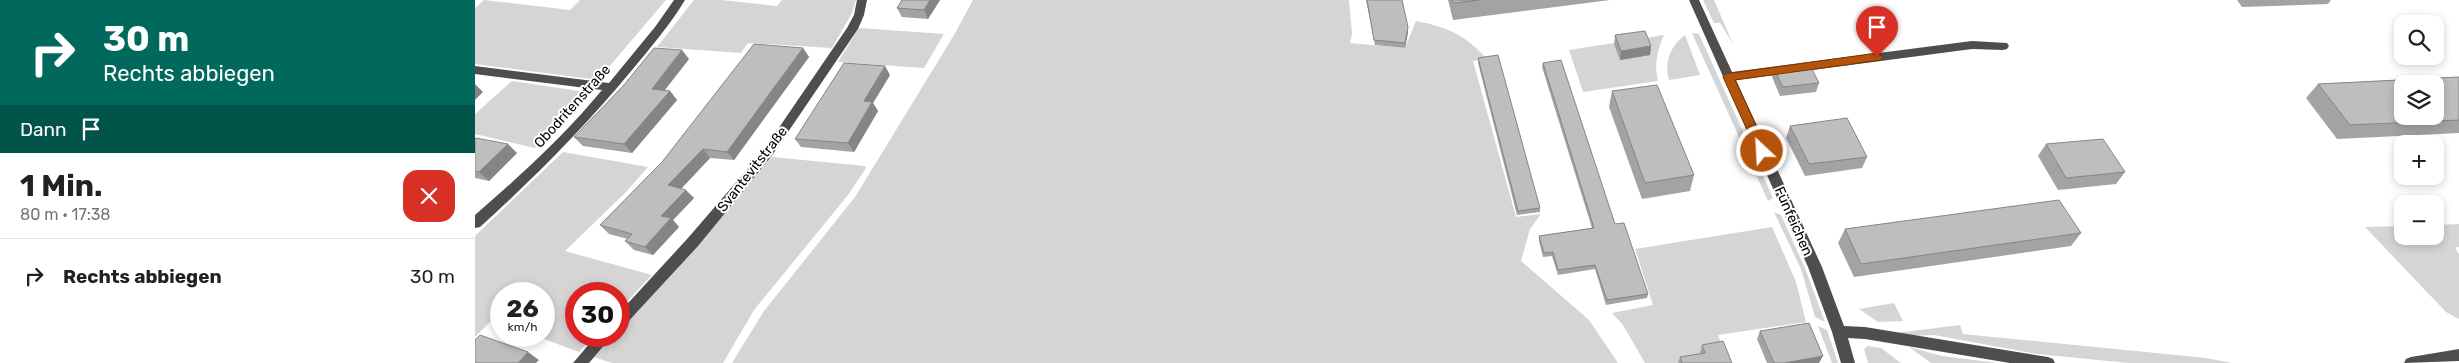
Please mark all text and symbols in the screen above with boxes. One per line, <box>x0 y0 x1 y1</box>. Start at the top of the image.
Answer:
pin <box>1856 6 1898 57</box>
icon: arrive <box>1863 13 1891 41</box>
map controls <box>2394 15 2444 245</box>
button: search <box>2394 15 2444 65</box>
text: 30 m <box>103 18 189 60</box>
icon: right <box>20 20 85 85</box>
text: Rechts abbiegen <box>103 60 275 87</box>
street label: Obodritenstraße <box>530 61 614 152</box>
button: layers <box>2394 75 2444 125</box>
icon: arrive <box>77 115 105 143</box>
text: Dann <box>20 118 67 141</box>
street label: Svantevitstraße <box>714 123 791 215</box>
position arrow <box>1735 124 1787 176</box>
button: + <box>2394 135 2444 185</box>
text: 1 Min. <box>20 168 103 204</box>
button: close <box>403 170 455 222</box>
street label: Fünfeichen <box>1771 184 1816 258</box>
button: − <box>2394 195 2444 245</box>
text: 80 m · 17:38 <box>20 205 111 224</box>
icon: right <box>20 262 48 290</box>
text: Rechts abbiegen <box>63 265 222 288</box>
text: 30 m <box>410 265 455 288</box>
speed limit sign: 30 <box>565 282 630 347</box>
text: 26 <box>506 294 539 323</box>
text: km/h <box>508 320 537 334</box>

